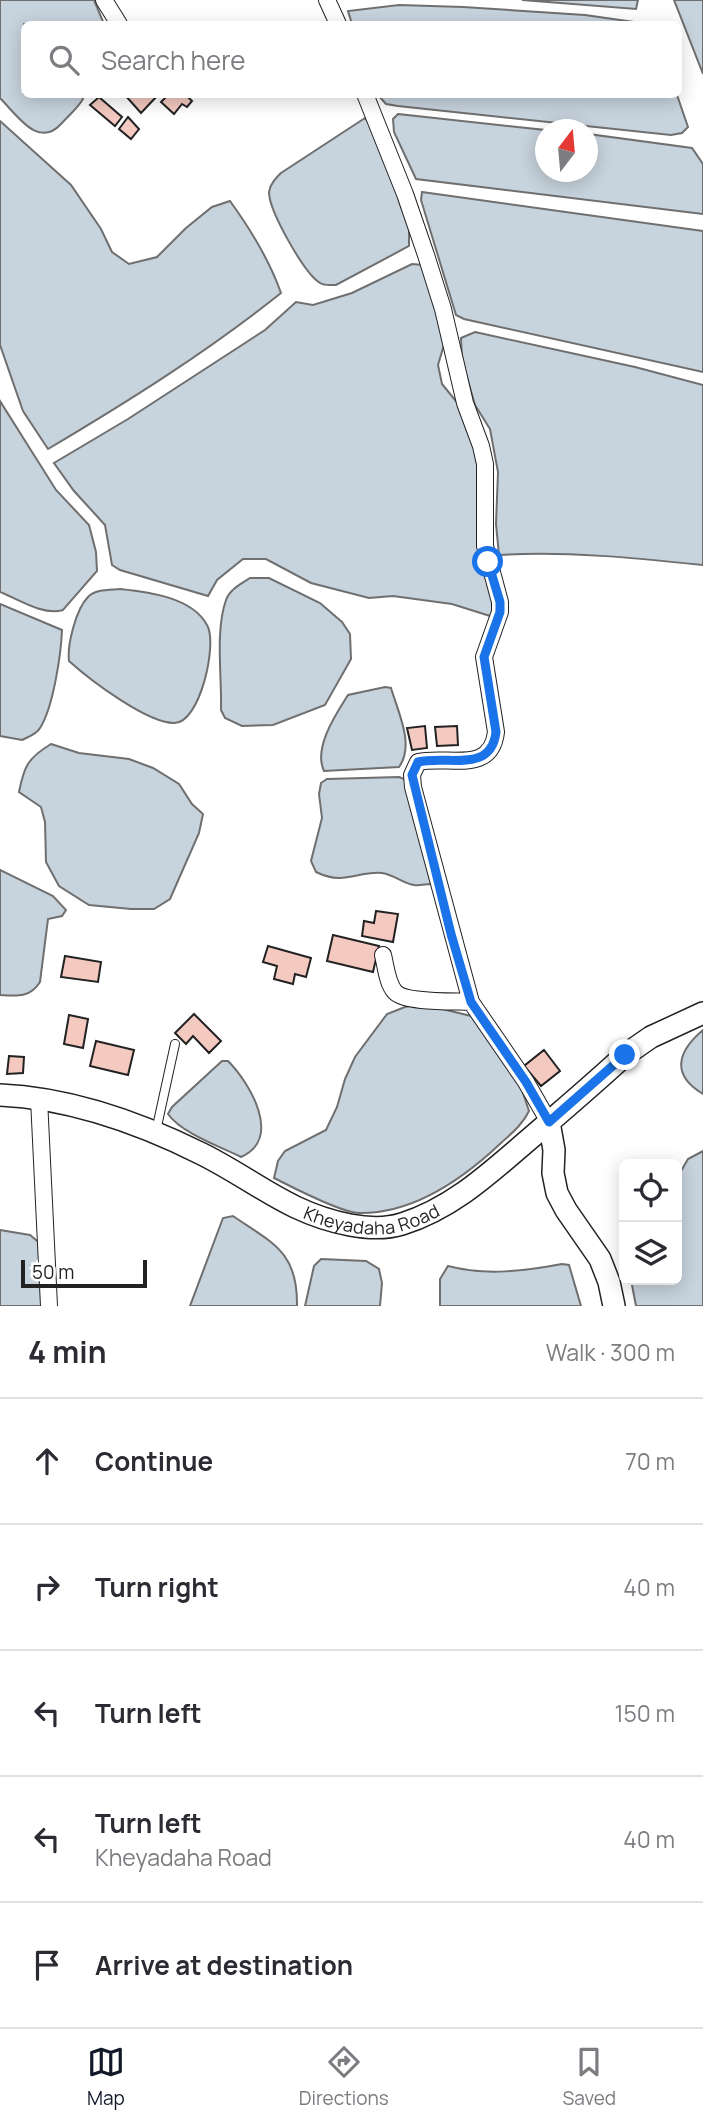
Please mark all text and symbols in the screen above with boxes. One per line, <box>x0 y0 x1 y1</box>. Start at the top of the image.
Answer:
search box <box>21 21 682 98</box>
icon: search <box>45 41 83 79</box>
text: Search here <box>101 42 246 78</box>
north arrow <box>535 119 598 182</box>
route start <box>472 546 503 577</box>
route end <box>609 1039 640 1070</box>
map controls <box>619 1159 682 1285</box>
button: locate <box>619 1159 682 1222</box>
street label: Kheyadaha Road <box>300 1198 443 1240</box>
button: layers <box>619 1222 682 1285</box>
scale bar <box>21 1257 147 1289</box>
text: 50 m <box>32 1259 74 1285</box>
text: 4 min <box>28 1331 106 1372</box>
text: Walk · 300 m <box>546 1336 675 1368</box>
icon: ahead <box>28 1442 66 1480</box>
text: Continue <box>95 1443 213 1479</box>
text: 70 m <box>625 1445 675 1477</box>
icon: right <box>28 1568 66 1606</box>
text: Turn right <box>95 1569 219 1605</box>
text: 40 m <box>623 1571 675 1603</box>
icon: left <box>28 1694 66 1732</box>
text: Turn left <box>95 1695 202 1731</box>
text: 150 m <box>615 1697 675 1729</box>
text: Turn left <box>95 1805 202 1841</box>
icon: left <box>28 1820 66 1858</box>
text: 40 m <box>623 1823 675 1855</box>
text: Kheyadaha Road <box>95 1841 272 1873</box>
icon: arrive <box>28 1946 66 1984</box>
text: Arrive at destination <box>95 1947 353 1983</box>
tab: Map <box>87 2043 125 2111</box>
tab: Directions <box>299 2043 389 2111</box>
tab: Saved <box>563 2043 616 2111</box>

